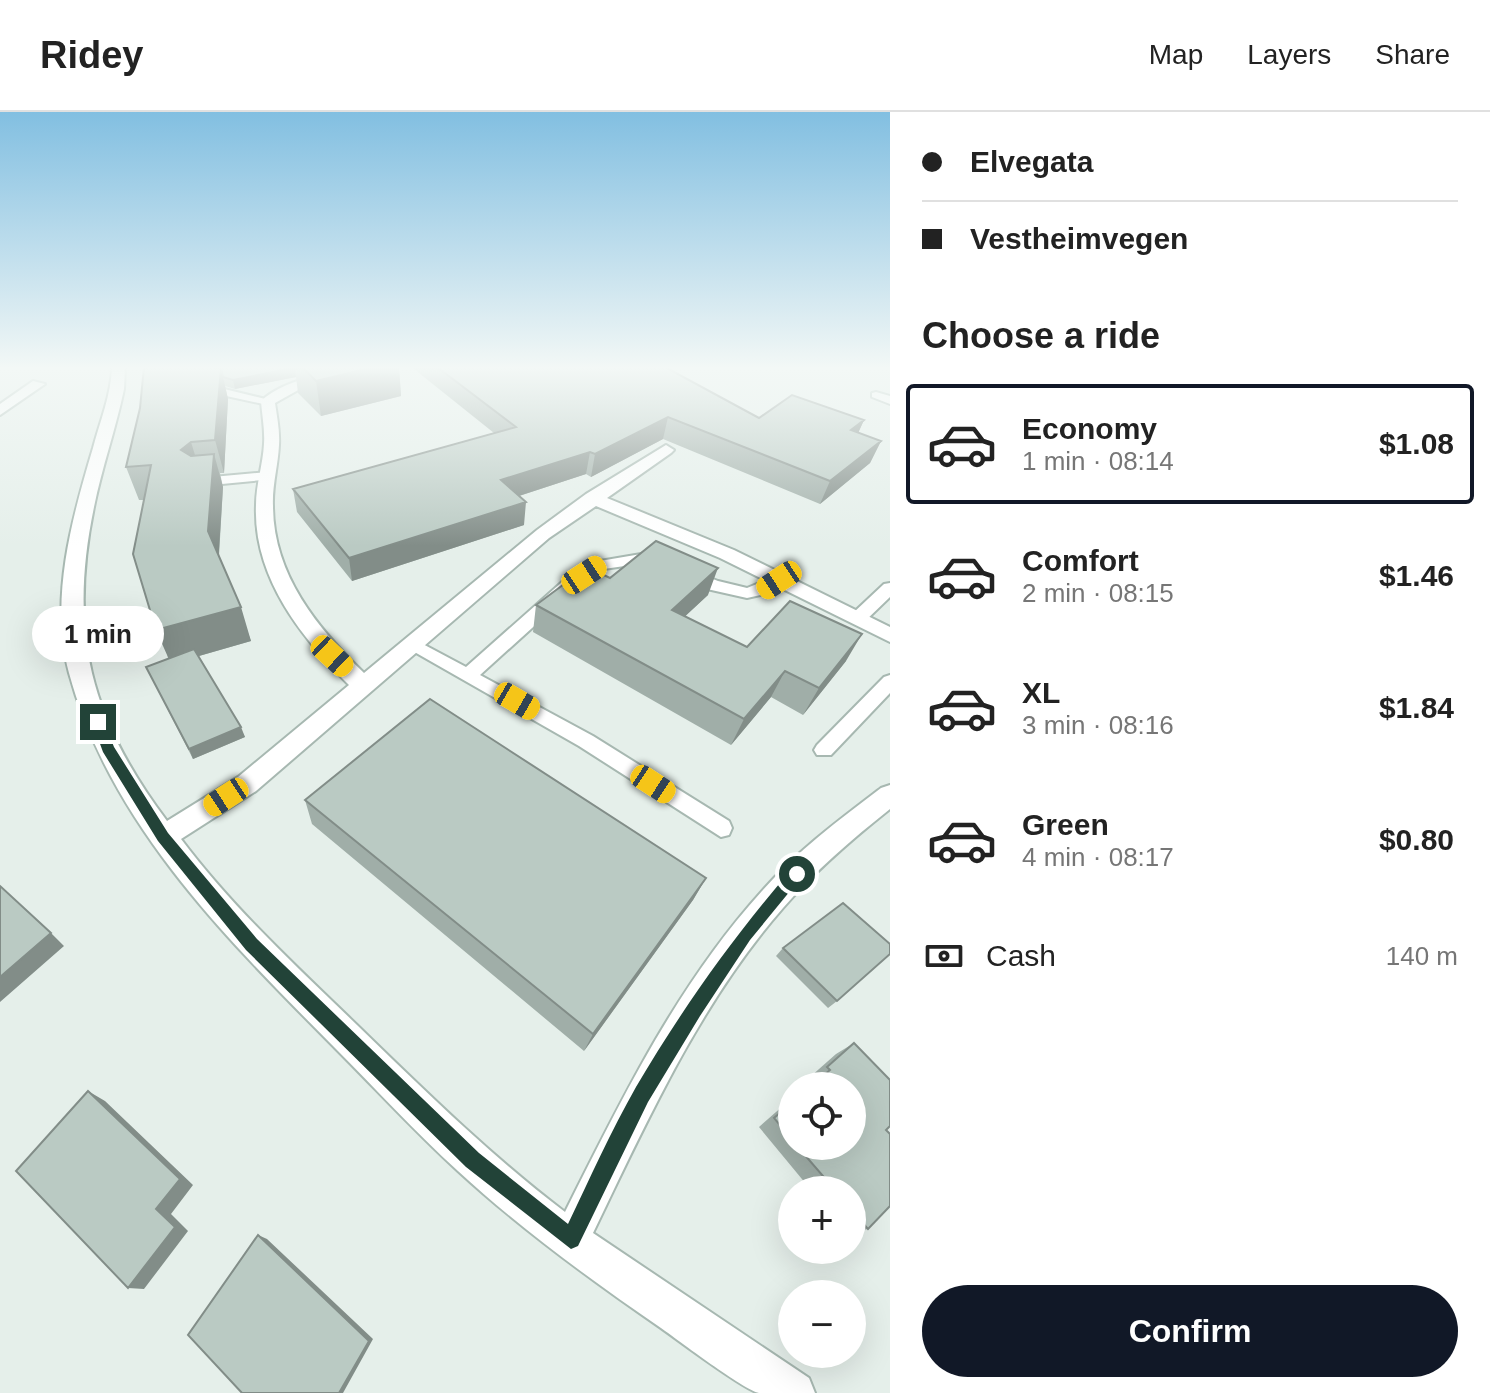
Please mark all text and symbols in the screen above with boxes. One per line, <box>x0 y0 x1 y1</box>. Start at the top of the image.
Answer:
text: Ridey <box>40 34 143 76</box>
text: Map <box>1149 39 1203 70</box>
text: Layers <box>1247 39 1331 70</box>
text: Share <box>1375 39 1450 70</box>
text: Elvegata <box>970 145 1093 178</box>
text: Vestheimvegen <box>970 222 1188 255</box>
text: Choose a ride <box>922 315 1160 356</box>
icon: car <box>926 408 998 480</box>
text: Economy <box>1022 412 1157 445</box>
text: $1.08 <box>1379 427 1454 460</box>
text: 1 min · 08:14 <box>1022 446 1174 476</box>
icon: car <box>926 540 998 612</box>
text: Comfort <box>1022 544 1139 577</box>
car <box>557 552 611 598</box>
car <box>752 557 806 603</box>
text: $1.46 <box>1379 559 1454 592</box>
text: 2 min · 08:15 <box>1022 578 1174 608</box>
callout: 1 min <box>32 606 164 662</box>
text: 1 min <box>64 619 132 649</box>
car <box>306 631 358 681</box>
icon: car <box>926 672 998 744</box>
text: XL <box>1022 676 1060 709</box>
car <box>490 679 544 723</box>
text: $1.84 <box>1379 691 1454 724</box>
route end <box>80 704 116 740</box>
text: 3 min · 08:16 <box>1022 710 1174 740</box>
car <box>626 761 680 807</box>
car <box>199 774 253 820</box>
icon: car <box>926 804 998 876</box>
text: Green <box>1022 808 1109 841</box>
text: $0.80 <box>1379 823 1454 856</box>
text: 4 min · 08:17 <box>1022 842 1174 872</box>
route start <box>779 856 815 892</box>
icon: cash <box>922 934 966 978</box>
text: Cash <box>986 939 1056 972</box>
text: 140 m <box>1386 941 1458 971</box>
map controls <box>778 1072 866 1368</box>
button: locate <box>778 1072 866 1160</box>
button: + <box>778 1176 866 1264</box>
button: − <box>778 1280 866 1368</box>
button: Confirm <box>922 1285 1458 1377</box>

